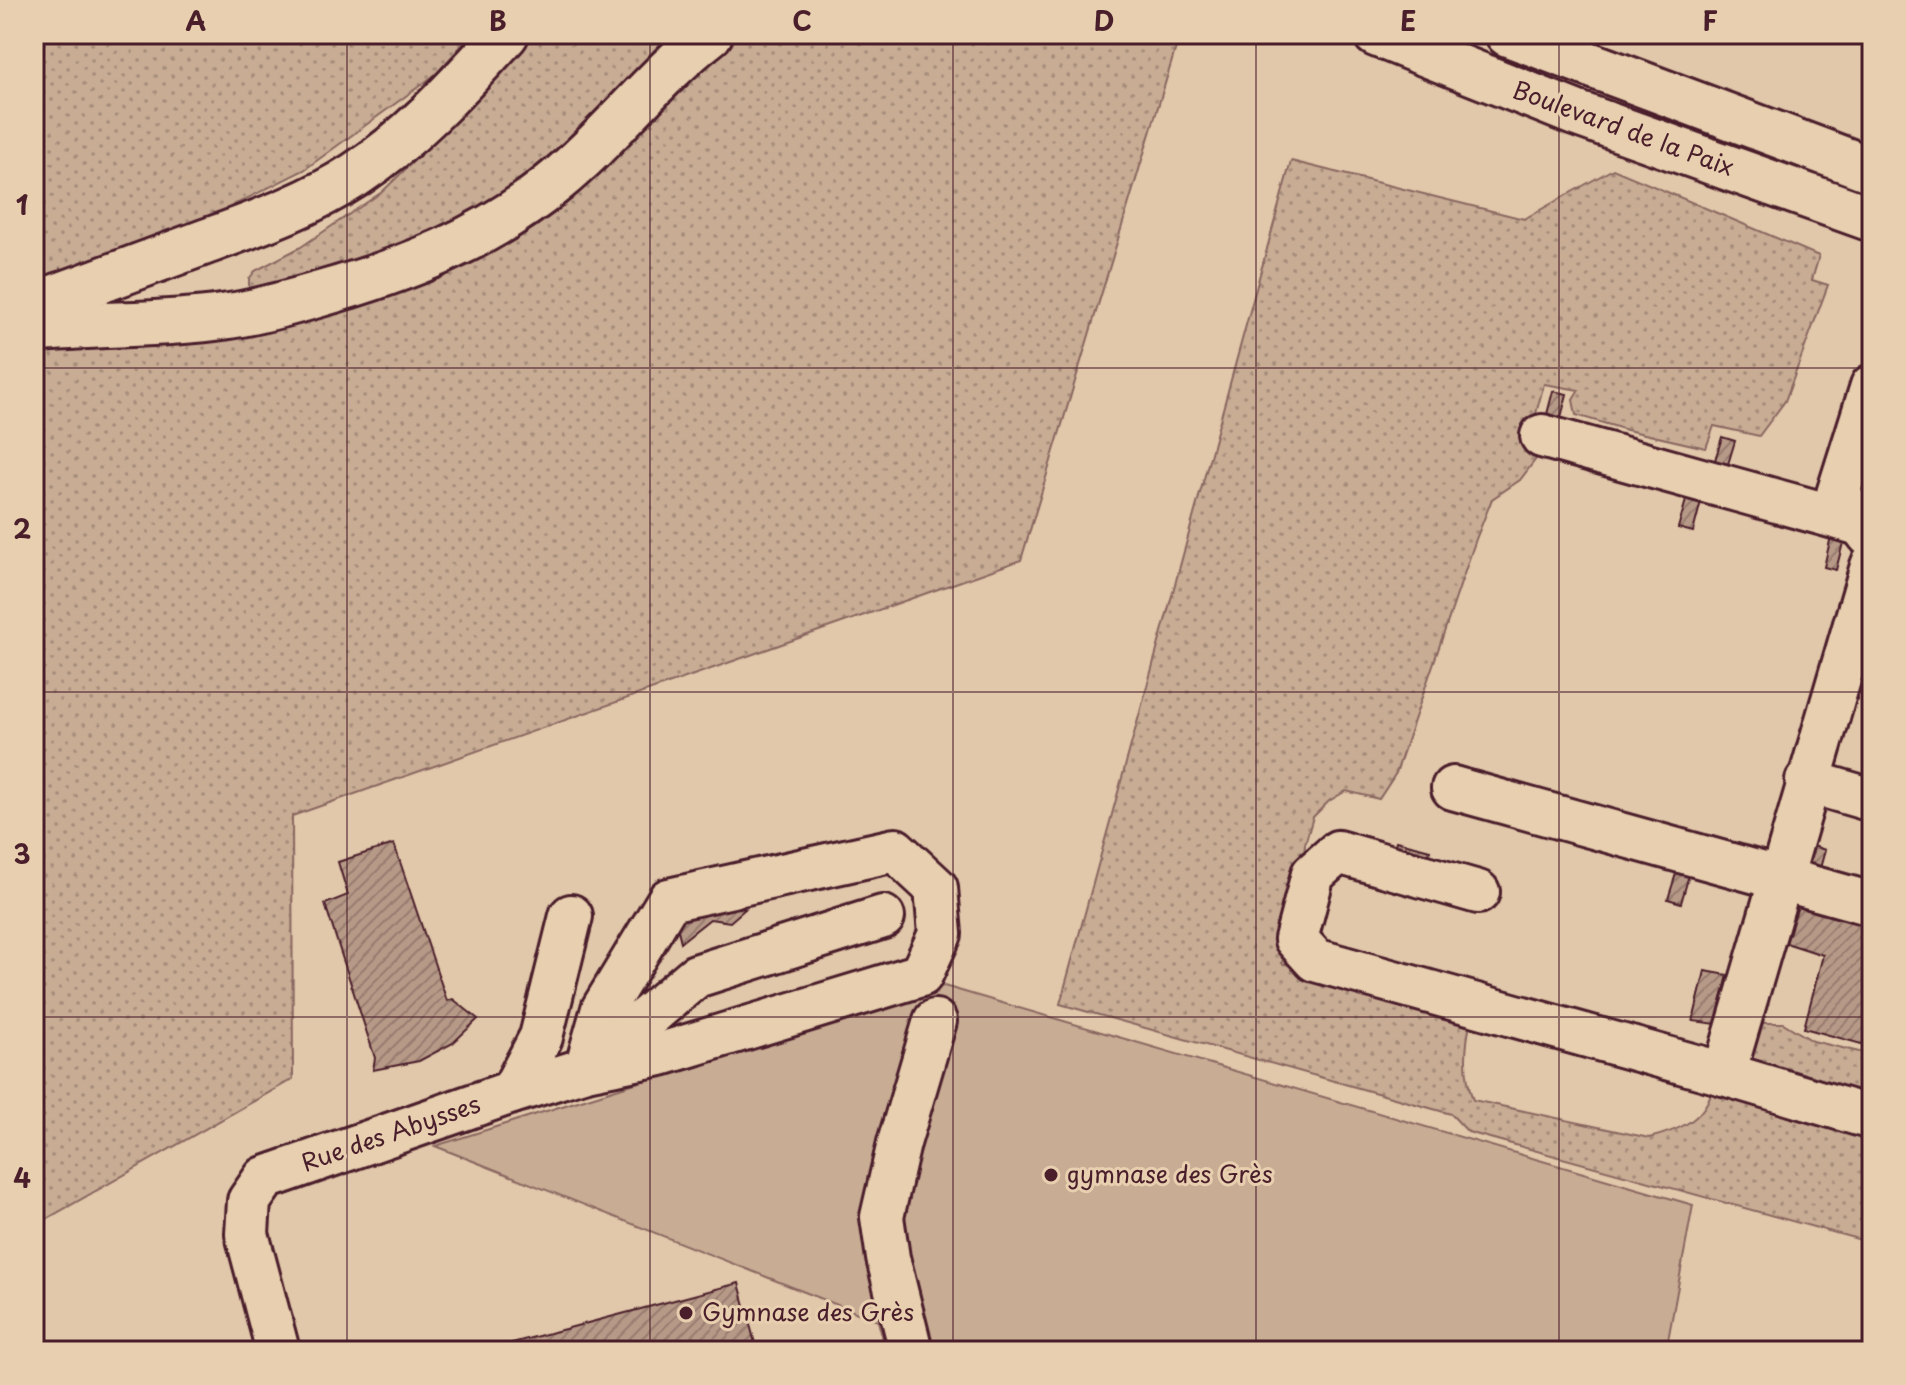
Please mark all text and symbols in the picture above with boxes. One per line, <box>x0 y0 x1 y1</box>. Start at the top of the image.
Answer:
text: A <box>186 1 206 40</box>
text: B <box>489 1 507 40</box>
text: C <box>792 1 812 40</box>
text: D <box>1094 1 1114 40</box>
text: E <box>1400 1 1416 40</box>
text: F <box>1702 1 1718 40</box>
street label: Boulevard de la Paix <box>1508 70 1739 184</box>
text: 1 <box>16 185 28 224</box>
text: 2 <box>13 509 31 548</box>
text: 3 <box>13 834 31 873</box>
street label: Rue des Abysses <box>296 1085 485 1180</box>
place label: gymnase des Grès <box>1067 1155 1273 1191</box>
text: 4 <box>13 1158 31 1197</box>
marker: gymnase des Grès <box>1042 1166 1060 1184</box>
place label: Gymnase des Grès <box>702 1293 914 1329</box>
marker: Gymnase des Grès <box>677 1304 695 1322</box>

